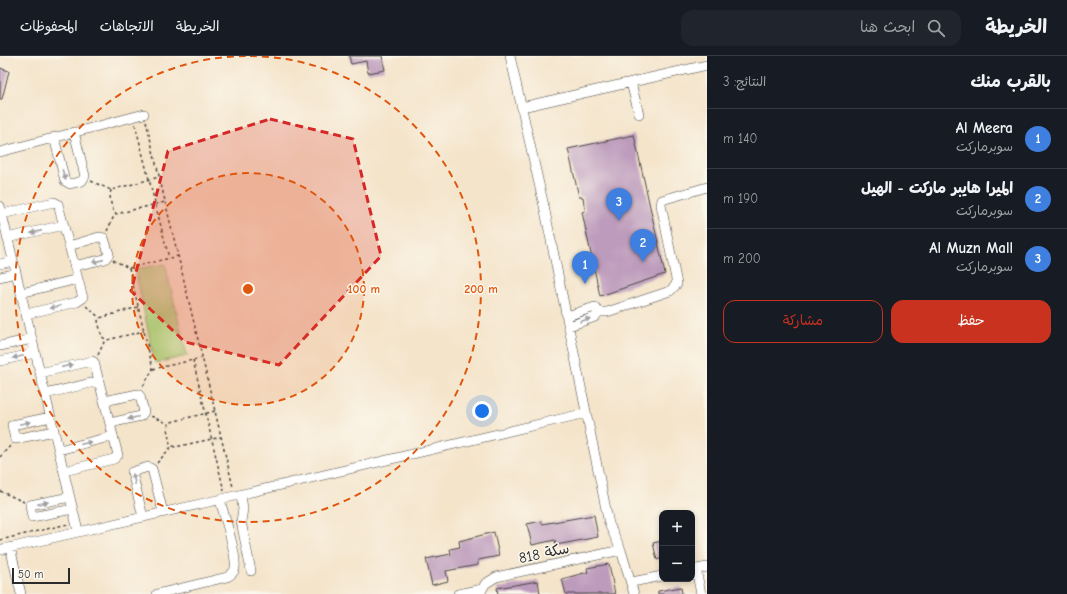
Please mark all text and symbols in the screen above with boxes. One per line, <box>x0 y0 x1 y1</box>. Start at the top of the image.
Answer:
search box <box>681 10 961 46</box>
text: الخريطة <box>985 16 1047 38</box>
icon: search <box>925 17 947 39</box>
text: المحفوظات <box>20 18 78 35</box>
text: الاتجاهات <box>100 18 154 35</box>
text: الخريطة <box>176 18 219 35</box>
text: ابحث هنا <box>860 18 915 36</box>
text: بالقرب منك <box>970 72 1051 91</box>
text: النتائج: 3 <box>723 74 766 89</box>
text: Al Meera <box>956 119 1013 137</box>
text: 140 m <box>723 131 757 146</box>
text: 1 <box>1035 131 1041 146</box>
text: سوبرماركت <box>956 139 1013 154</box>
one-way arrow <box>61 170 67 182</box>
text: الميرا هايبر ماركت - الهيل <box>861 179 1013 197</box>
pin: 3 <box>606 188 632 221</box>
text: 190 m <box>723 191 758 206</box>
text: 2 <box>1035 191 1041 206</box>
text: سوبرماركت <box>956 203 1013 218</box>
one-way arrow <box>30 229 42 235</box>
pin: 2 <box>630 229 656 262</box>
text: Al Muzn Mall <box>929 239 1013 257</box>
pin: 1 <box>572 251 598 284</box>
text: 200 m <box>723 251 761 266</box>
text: 3 <box>1035 251 1041 266</box>
one-way arrow <box>92 258 104 264</box>
text: سوبرماركت <box>956 259 1013 274</box>
centre of rings <box>241 282 255 296</box>
text: 100 m <box>348 282 380 296</box>
text: 200 m <box>464 282 498 296</box>
button: مشاركة <box>723 300 883 343</box>
button: حفظ <box>891 300 1051 343</box>
one-way arrow <box>49 305 61 311</box>
one-way arrow <box>579 317 591 323</box>
one-way arrow <box>12 354 24 360</box>
one-way arrow <box>61 363 73 369</box>
your location <box>472 401 492 421</box>
one-way arrow <box>127 415 139 421</box>
one-way arrow <box>19 419 31 425</box>
one-way arrow <box>80 440 92 446</box>
one-way arrow <box>130 473 136 485</box>
one-way arrow <box>37 499 50 505</box>
map controls <box>659 510 695 582</box>
button: + <box>659 510 695 546</box>
street label: سكة 818 <box>517 539 571 567</box>
button: − <box>659 546 695 582</box>
scale bar <box>12 566 70 585</box>
text: 50 m <box>18 568 43 581</box>

